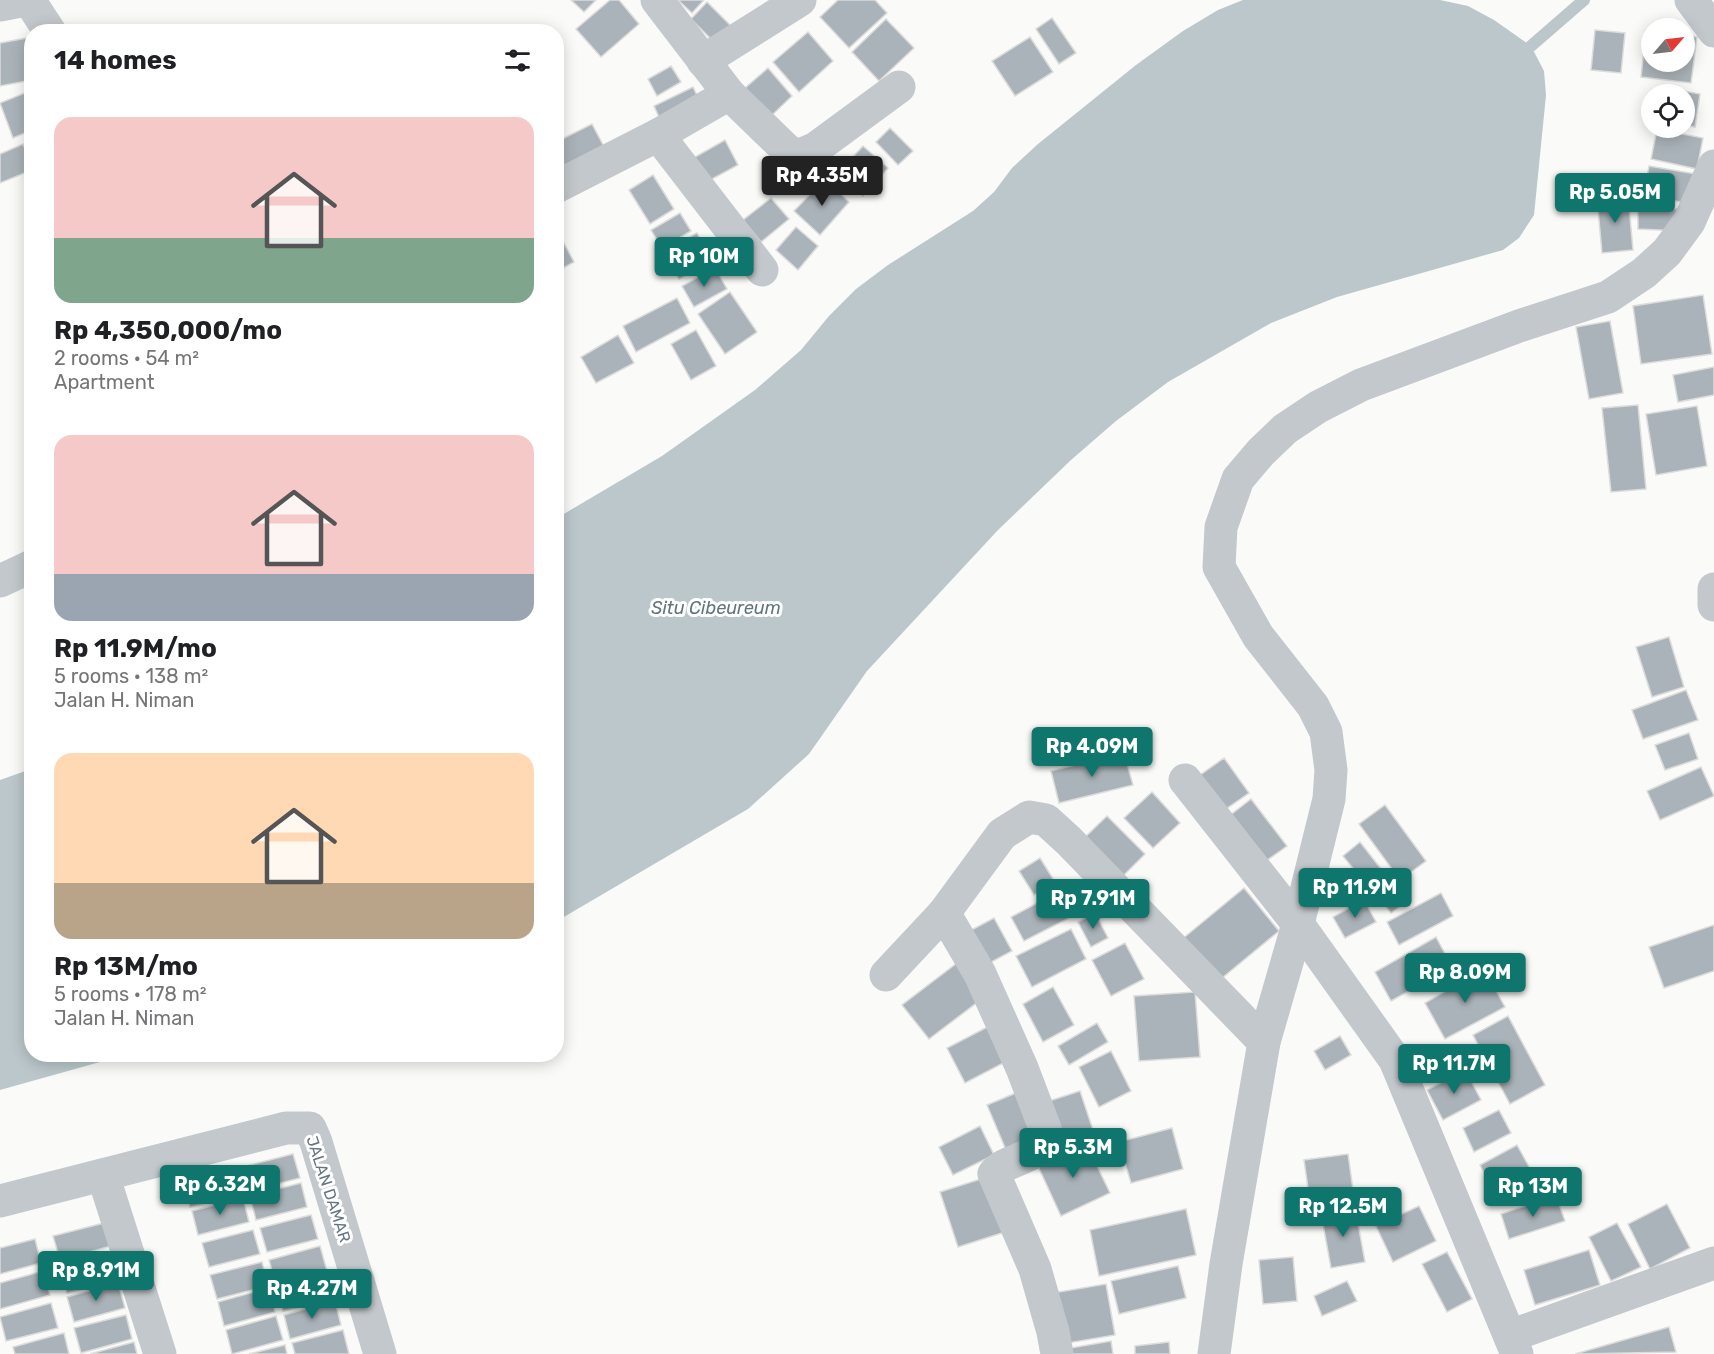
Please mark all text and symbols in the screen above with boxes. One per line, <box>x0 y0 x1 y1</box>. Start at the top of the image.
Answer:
north arrow <box>1641 18 1695 72</box>
map controls <box>1641 18 1695 138</box>
icon: filters <box>501 44 534 77</box>
text: 14 homes <box>54 45 177 76</box>
button: locate <box>1641 84 1695 138</box>
icon: home <box>240 156 348 264</box>
pin: Rp 4.35M <box>760 156 884 207</box>
text: Rp 4.35M <box>776 163 868 187</box>
pin: Rp 5.05M <box>1553 173 1677 224</box>
text: Rp 5.05M <box>1569 180 1661 204</box>
pin: Rp 10M <box>655 237 753 288</box>
text: Rp 10M <box>669 244 739 268</box>
text: Rp 4,350,000/mo <box>54 315 282 346</box>
text: 2 rooms · 54 m² <box>54 346 199 370</box>
text: Apartment <box>54 370 155 394</box>
icon: home <box>240 474 348 582</box>
water label: Situ Cibeureum <box>651 597 781 619</box>
text: Rp 11.9M/mo <box>54 633 217 664</box>
text: 5 rooms · 138 m² <box>54 664 208 688</box>
text: Jalan H. Niman <box>54 688 194 712</box>
pin: Rp 4.09M <box>1030 727 1154 778</box>
text: Rp 4.09M <box>1046 734 1138 758</box>
icon: home <box>240 792 348 900</box>
pin: Rp 11.9M <box>1293 868 1417 919</box>
text: Rp 11.9M <box>1313 875 1397 899</box>
pin: Rp 7.91M <box>1031 879 1155 930</box>
text: Rp 7.91M <box>1050 886 1136 910</box>
text: Rp 13M/mo <box>54 951 198 982</box>
pin: Rp 8.09M <box>1403 953 1527 1004</box>
text: Rp 8.09M <box>1419 960 1511 984</box>
text: 5 rooms · 178 m² <box>54 982 207 1006</box>
text: Jalan H. Niman <box>54 1006 194 1030</box>
pin: Rp 11.7M <box>1392 1044 1516 1095</box>
text: Rp 11.7M <box>1412 1051 1496 1075</box>
pin: Rp 5.3M <box>1018 1128 1128 1179</box>
street label: JALAN DAMAR <box>302 1133 355 1245</box>
text: Rp 5.3M <box>1034 1135 1112 1159</box>
pin: Rp 6.32M <box>158 1165 282 1216</box>
pin: Rp 13M <box>1484 1167 1582 1218</box>
text: Rp 6.32M <box>174 1172 266 1196</box>
text: Rp 13M <box>1498 1174 1568 1198</box>
pin: Rp 12.5M <box>1281 1187 1405 1238</box>
text: Rp 12.5M <box>1299 1194 1387 1218</box>
pin: Rp 8.91M <box>34 1251 158 1302</box>
text: Rp 8.91M <box>52 1258 140 1282</box>
pin: Rp 4.27M <box>250 1269 374 1320</box>
text: Rp 4.27M <box>267 1276 357 1300</box>

